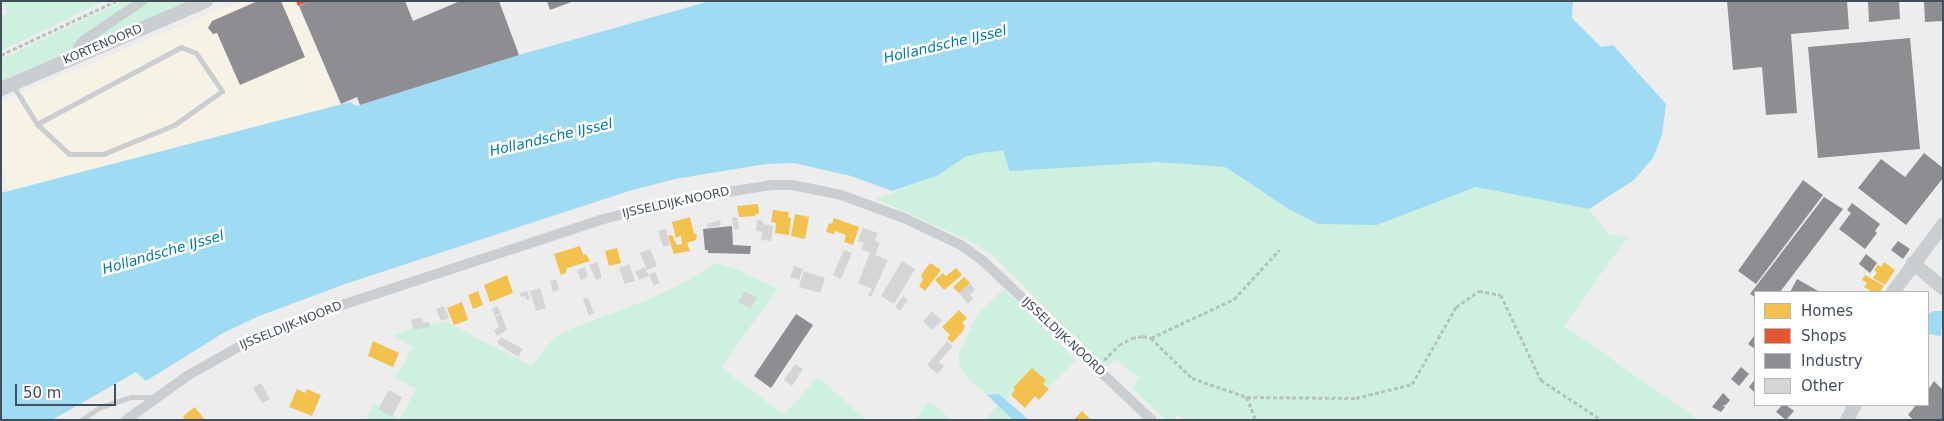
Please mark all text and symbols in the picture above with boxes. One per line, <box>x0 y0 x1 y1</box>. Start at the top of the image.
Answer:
street label: KORTENOORD <box>61 22 145 68</box>
water label: Hollandsche IJssel <box>882 22 1008 66</box>
water label: Hollandsche IJssel <box>488 115 614 159</box>
street label: IJSSELDIJK-NOORD <box>621 185 731 221</box>
water label: Hollandsche IJssel <box>100 227 226 277</box>
legend <box>1754 291 1929 406</box>
street label: IJSSELDIJK-NOORD <box>1018 294 1108 380</box>
street label: IJSSELDIJK-NOORD <box>238 299 344 353</box>
text: Homes <box>1801 302 1853 320</box>
text: Shops <box>1801 327 1847 345</box>
text: Industry <box>1801 352 1863 370</box>
scale bar <box>18 374 119 406</box>
text: Other <box>1801 377 1844 395</box>
text: 50 m <box>23 384 61 402</box>

